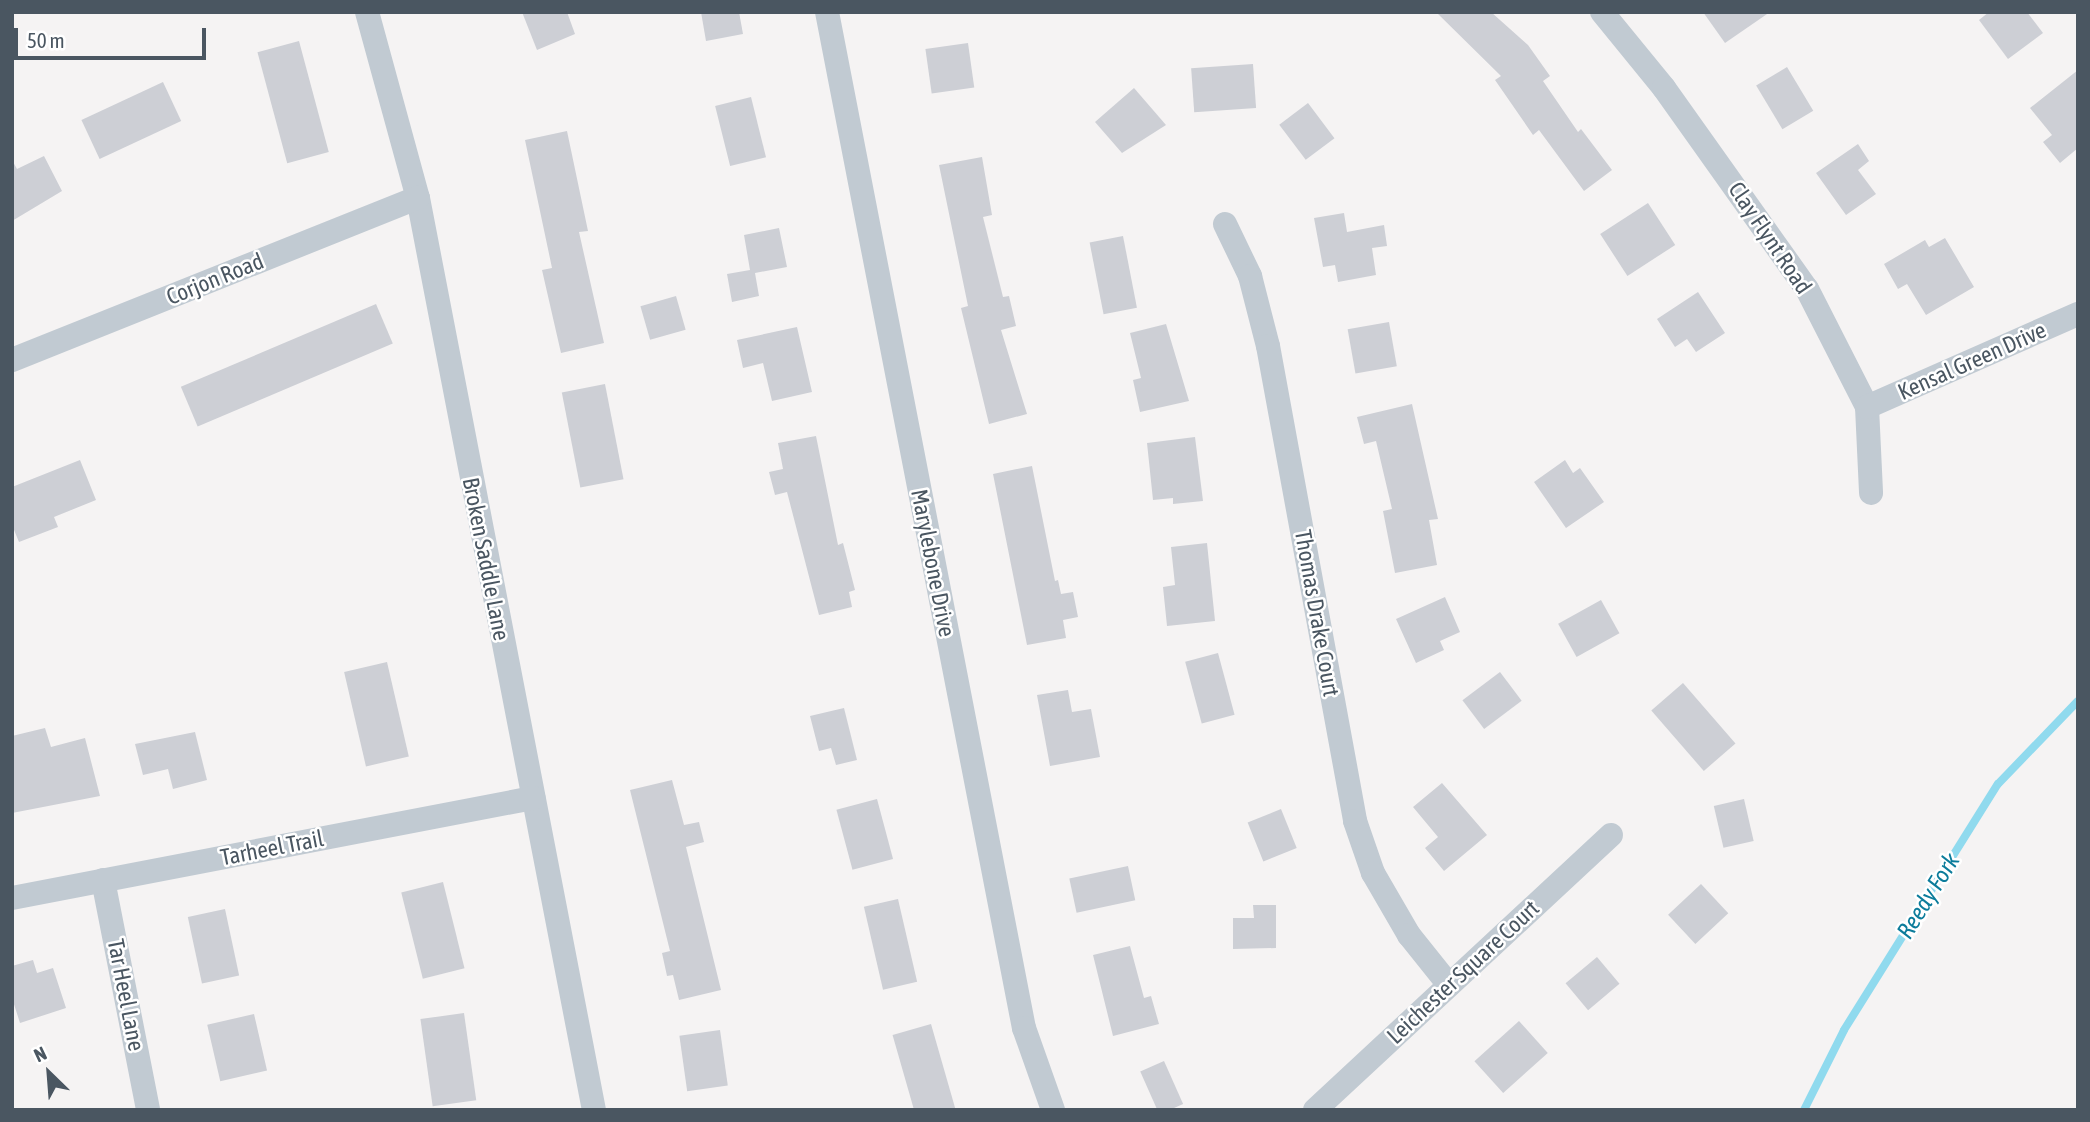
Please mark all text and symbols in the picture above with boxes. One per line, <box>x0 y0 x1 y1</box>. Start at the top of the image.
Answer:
scale bar <box>18 14 210 58</box>
text: 50 m <box>27 28 65 52</box>
street label: Clay Flynt Road <box>1722 177 1818 299</box>
street label: Corjon Road <box>162 247 268 311</box>
street label: Kensal Green Drive <box>1894 316 2050 406</box>
street label: Broken Saddle Lane <box>457 475 515 643</box>
street label: Marylebone Drive <box>905 487 961 639</box>
street label: Thomas Drake Court <box>1289 528 1345 698</box>
street label: Tarheel Trail <box>218 825 326 871</box>
water label: Reedy Fork <box>1890 848 1966 944</box>
street label: Leichester Square Court <box>1381 894 1545 1050</box>
street label: Tar Heel Lane <box>102 937 150 1053</box>
north arrow <box>14 1038 84 1108</box>
text: N <box>30 1042 50 1066</box>

